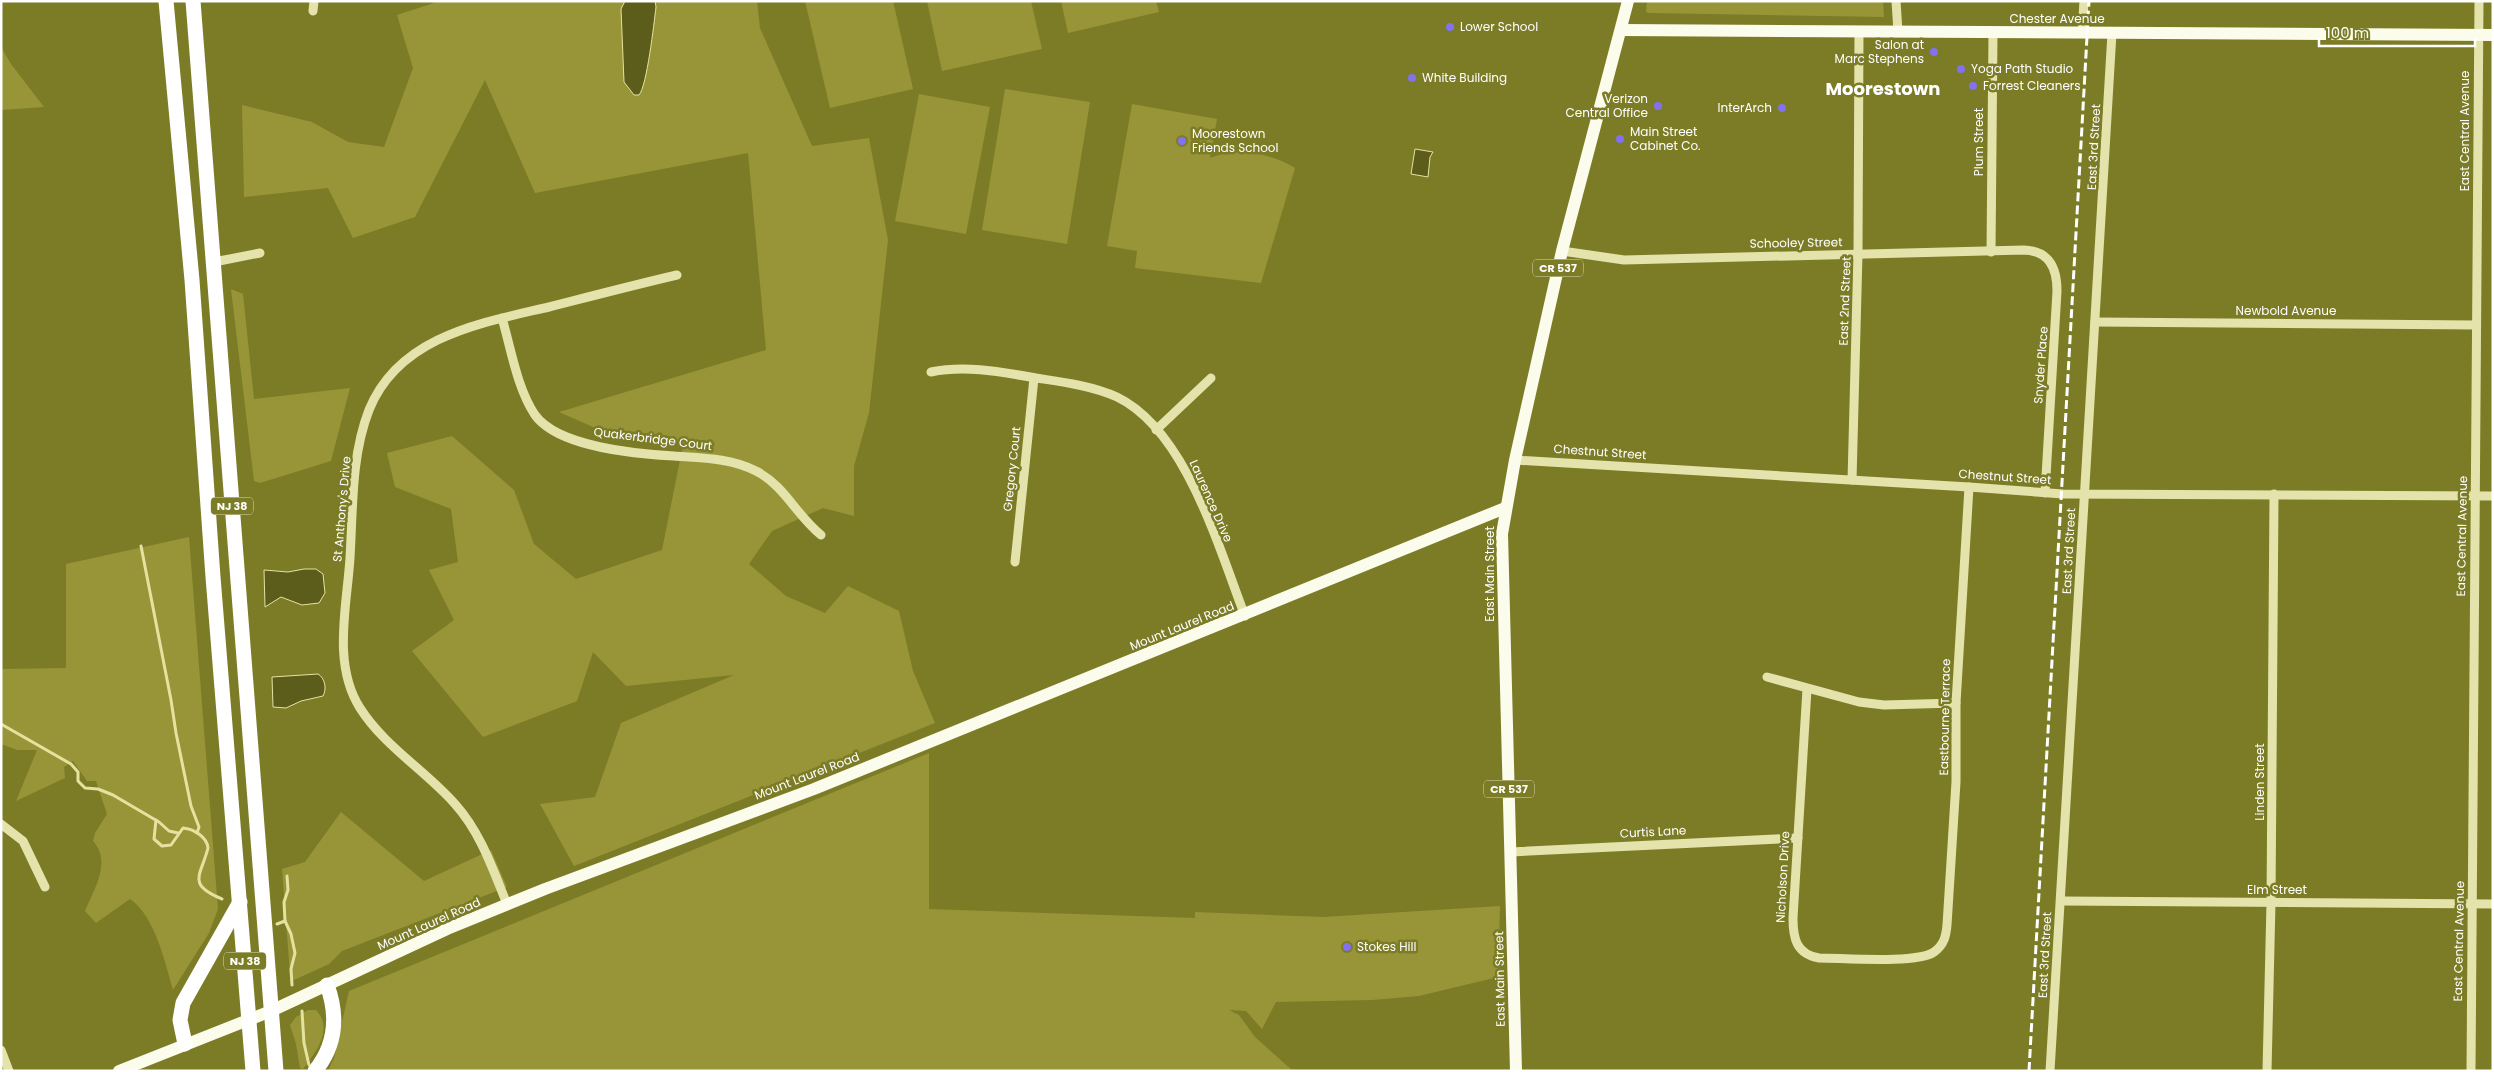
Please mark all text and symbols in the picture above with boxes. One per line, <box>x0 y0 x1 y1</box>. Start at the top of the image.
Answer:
street label: Chester Avenue <box>2009 10 2105 27</box>
scale bar <box>2319 15 2475 47</box>
place label: Lower School <box>1460 18 1538 35</box>
marker: Lower School <box>1444 21 1456 33</box>
text: 100 m <box>2326 22 2369 43</box>
place label: Salon at Marc Stephens <box>1835 36 1924 67</box>
marker: Salon at Marc Stephens <box>1928 46 1940 58</box>
place label: Yoga Path Studio <box>1971 60 2074 77</box>
marker: Yoga Path Studio <box>1955 63 1967 75</box>
place label: White Building <box>1422 69 1507 86</box>
street label: East Central Avenue <box>2456 71 2473 191</box>
marker: White Building <box>1406 72 1418 84</box>
district label: Moorestown <box>1826 76 1940 101</box>
place label: Forrest Cleaners <box>1983 77 2081 94</box>
marker: Forrest Cleaners <box>1967 80 1979 92</box>
place label: Verizon Central Office <box>1565 90 1648 121</box>
place label: InterArch <box>1718 99 1772 116</box>
marker: Verizon Central Office <box>1652 100 1664 112</box>
marker: InterArch <box>1776 102 1788 114</box>
street label: East 3rd Street <box>2083 104 2104 190</box>
street label: Plum Street <box>1970 108 1987 176</box>
place label: Main Street Cabinet Co. <box>1630 123 1701 154</box>
place label: Moorestown Friends School <box>1192 125 1279 156</box>
marker: Main Street Cabinet Co. <box>1614 133 1626 145</box>
marker: Moorestown Friends School <box>1176 135 1188 147</box>
street label: Schooley Street <box>1749 233 1843 252</box>
street label: East 2nd Street <box>1834 256 1855 346</box>
road number: CR 537 <box>1533 260 1583 276</box>
street label: Newbold Avenue <box>2236 302 2336 319</box>
street label: Snyder Place <box>2029 326 2052 404</box>
street label: Quakerbridge Court <box>593 423 713 454</box>
street label: Gregory Court <box>999 426 1024 512</box>
street label: Chestnut Street <box>1553 440 1647 463</box>
street label: St Anthony's Drive <box>328 455 355 563</box>
street label: Laurence Drive <box>1186 457 1237 545</box>
street label: Chestnut Street <box>1958 465 2052 488</box>
street label: East Central Avenue <box>2452 476 2471 596</box>
road number: NJ 38 <box>211 498 253 514</box>
street label: East 3rd Street <box>2058 508 2079 594</box>
street label: East Main Street <box>1481 526 1498 622</box>
street label: Mount Laurel Road <box>1127 597 1237 654</box>
street label: Eastbourne Terrace <box>1935 658 1954 776</box>
street label: Linden Street <box>2251 743 2268 821</box>
street label: Mount Laurel Road <box>752 748 862 803</box>
road number: CR 537 <box>1484 781 1534 798</box>
street label: Curtis Lane <box>1619 821 1687 842</box>
street label: Nicholson Drive <box>1772 831 1793 923</box>
street label: Elm Street <box>2247 881 2307 898</box>
street label: East Central Avenue <box>2449 881 2468 1001</box>
street label: Mount Laurel Road <box>375 893 483 954</box>
street label: East 3rd Street <box>2034 912 2055 998</box>
street label: East Main Street <box>1490 931 1509 1027</box>
place label: Stokes Hill <box>1357 938 1416 955</box>
marker: Stokes Hill <box>1341 941 1353 953</box>
road number: NJ 38 <box>224 952 266 969</box>

